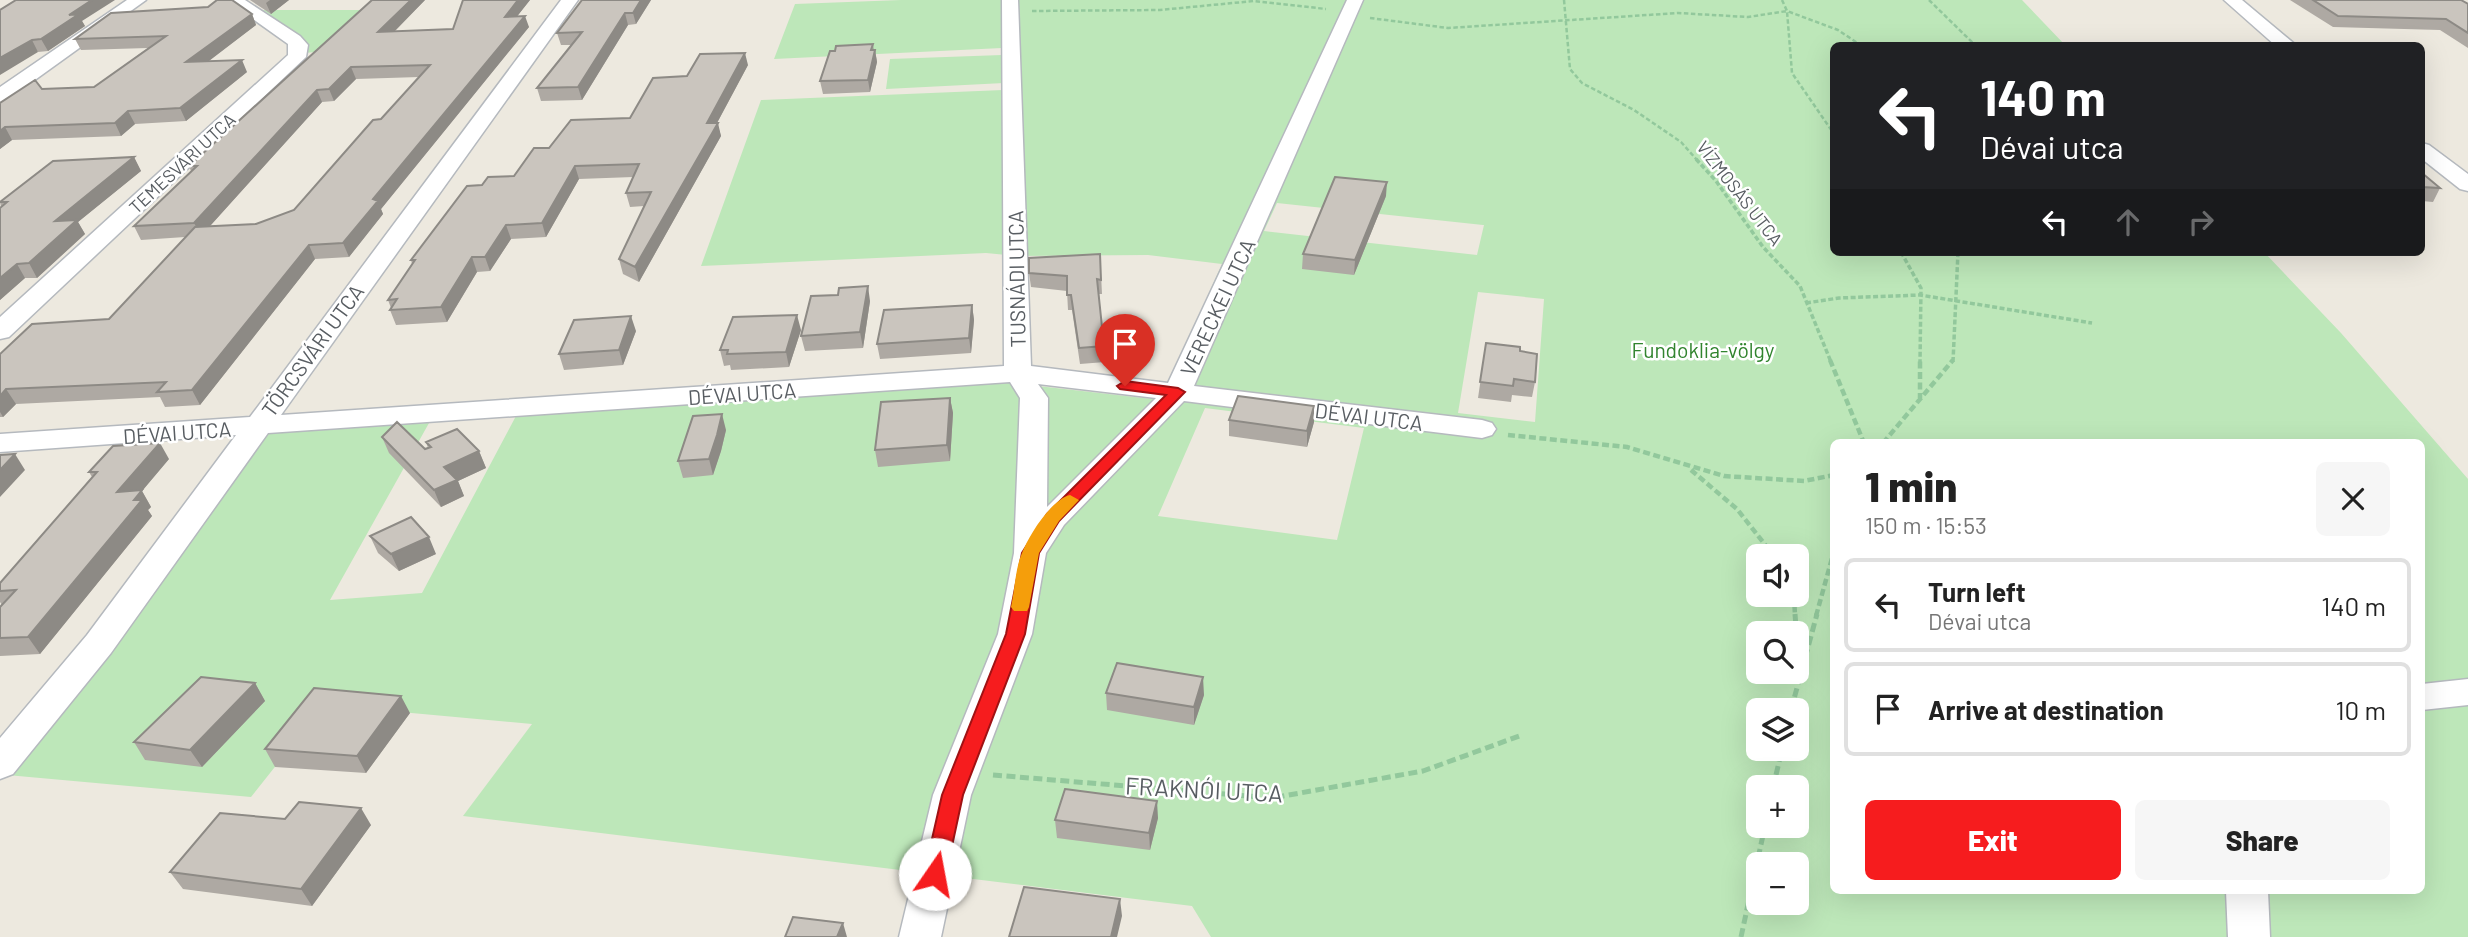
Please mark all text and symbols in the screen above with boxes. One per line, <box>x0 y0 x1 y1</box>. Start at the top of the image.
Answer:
text: 140 m <box>1980 67 2106 126</box>
icon: left <box>1865 70 1956 161</box>
street label: TEMESVÁRI UTCA <box>124 108 240 218</box>
text: Dévai utca <box>1980 127 2124 165</box>
street label: VÍZMOSÁS UTCA <box>1692 136 1788 250</box>
icon: left <box>2036 203 2074 241</box>
icon: ahead <box>2109 203 2147 241</box>
icon: right <box>2182 203 2220 241</box>
street label: TUSNÁDI UTCA <box>1002 210 1030 348</box>
street label: VERECKEI UTCA <box>1174 234 1260 379</box>
street label: TÖRCSVÁRI UTCA <box>256 279 369 421</box>
pin <box>1095 314 1155 386</box>
icon: arrive <box>1106 325 1144 363</box>
park label: Fundoklia-völgy <box>1632 337 1775 362</box>
street label: DÉVAI UTCA <box>687 377 797 409</box>
street label: DÉVAI UTCA <box>1314 397 1425 435</box>
street label: DÉVAI UTCA <box>122 416 232 448</box>
text: 1 min <box>1865 460 1957 510</box>
button: close <box>2316 462 2390 536</box>
text: 150 m · 15:53 <box>1865 511 1987 539</box>
map controls <box>1746 544 1809 915</box>
button: sound <box>1746 544 1809 607</box>
text: Turn left <box>1928 576 2026 607</box>
icon: left <box>1869 586 1907 624</box>
text: 140 m <box>2321 590 2386 621</box>
text: Dévai utca <box>1928 607 2031 635</box>
button: search <box>1746 621 1809 684</box>
icon: arrive <box>1869 690 1907 728</box>
text: Arrive at destination <box>1928 694 2164 725</box>
text: 10 m <box>2336 694 2386 725</box>
button: layers <box>1746 698 1809 761</box>
street label: FRAKNÓI UTCA <box>1124 770 1284 808</box>
button: + <box>1746 775 1809 838</box>
button: Exit <box>1865 800 2121 880</box>
button: Share <box>2135 800 2390 880</box>
position arrow <box>898 837 972 911</box>
button: − <box>1746 852 1809 915</box>

